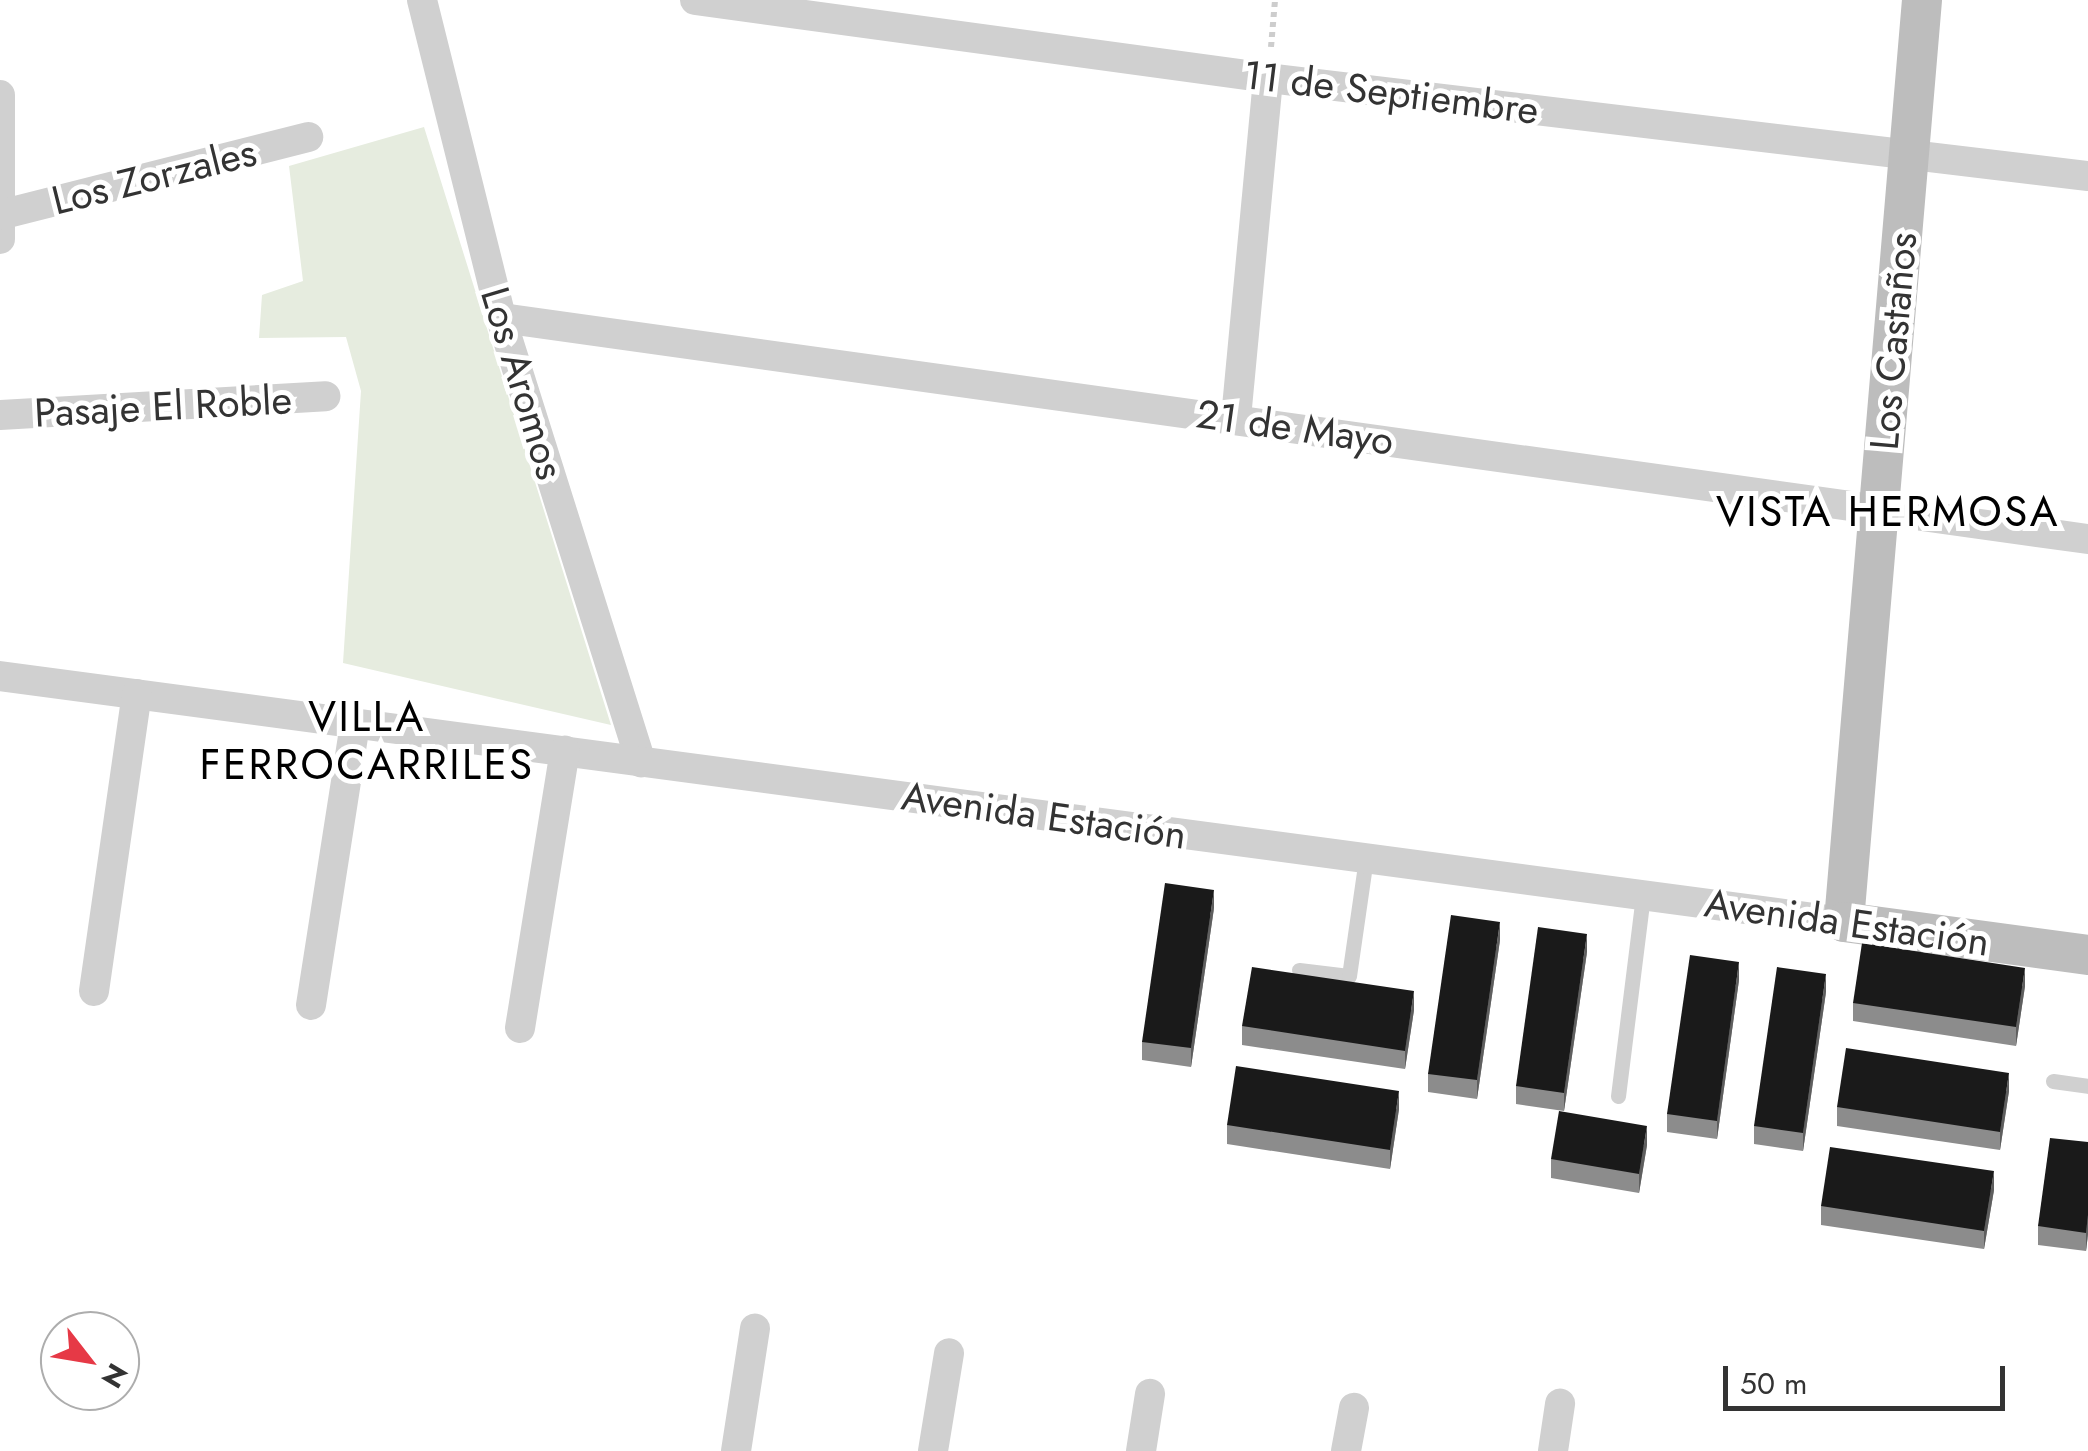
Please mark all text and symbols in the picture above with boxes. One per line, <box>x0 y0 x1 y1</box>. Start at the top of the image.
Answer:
street label: 11 de Septiembre <box>1241 50 1541 134</box>
street label: Los Zorzales <box>47 127 261 225</box>
street label: Los Castaños <box>1860 230 1926 452</box>
street label: Los Aromos <box>471 281 575 485</box>
street label: Pasaje El Roble <box>33 375 293 437</box>
street label: 21 de Mayo <box>1193 389 1397 465</box>
district label: VISTA HERMOSA <box>1716 487 2060 537</box>
district label: VILLA FERROCARRILES <box>199 692 535 790</box>
street label: Avenida Estación <box>899 771 1189 859</box>
street label: Avenida Estación <box>1702 878 1992 966</box>
north arrow <box>40 1311 140 1411</box>
scale bar <box>1728 1346 2010 1408</box>
text: N <box>91 1356 138 1396</box>
text: 50 m <box>1740 1362 1807 1405</box>

